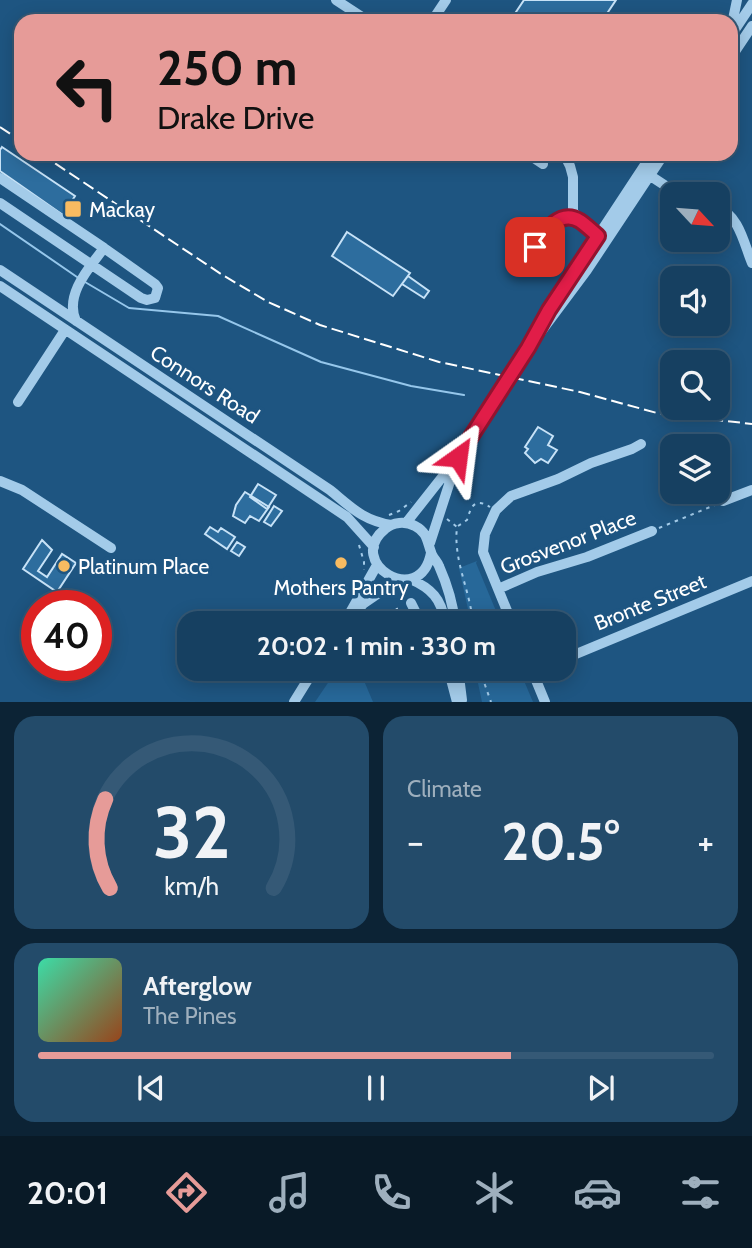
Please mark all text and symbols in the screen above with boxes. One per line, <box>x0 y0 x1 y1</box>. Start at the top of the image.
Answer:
text: 250 m <box>157 38 297 97</box>
icon: left <box>42 42 133 133</box>
text: Drake Drive <box>157 98 314 137</box>
north arrow <box>660 182 730 252</box>
map controls <box>660 182 730 504</box>
place label: Mackay <box>89 197 156 222</box>
marker: Mackay <box>63 199 83 219</box>
pin <box>505 217 565 277</box>
icon: arrive <box>516 228 554 266</box>
button: sound <box>660 266 730 336</box>
street label: Connors Road <box>146 340 264 428</box>
button: search <box>660 350 730 420</box>
position arrow <box>421 420 495 494</box>
button: layers <box>660 434 730 504</box>
street label: Grosvenor Place <box>497 505 640 579</box>
place label: Platinum Place <box>78 554 209 579</box>
marker: Mothers Pantry <box>333 555 349 571</box>
marker: Platinum Place <box>56 558 72 574</box>
street label: Bronte Street <box>590 568 710 636</box>
place label: Mothers Pantry <box>273 575 409 600</box>
speed limit sign: 40 <box>21 590 112 681</box>
text: 20:02 · 1 min · 330 m <box>257 630 496 662</box>
text: Climate <box>407 775 482 803</box>
text: 32 <box>153 789 230 877</box>
text: 20.5° <box>501 810 620 873</box>
text: − <box>407 818 424 865</box>
text: + <box>697 818 714 865</box>
text: km/h <box>164 871 219 901</box>
text: Afterglow <box>143 970 252 1002</box>
text: The Pines <box>143 1002 237 1030</box>
icon: previous <box>132 1069 170 1107</box>
icon: pause <box>357 1069 395 1107</box>
icon: next <box>582 1069 620 1107</box>
icon: directions <box>162 1168 211 1217</box>
icon: music <box>265 1168 314 1217</box>
icon: phone <box>367 1168 416 1217</box>
icon: climate <box>470 1168 519 1217</box>
icon: car <box>573 1168 622 1217</box>
icon: filters <box>676 1168 725 1217</box>
text: 20:01 <box>27 1173 108 1212</box>

